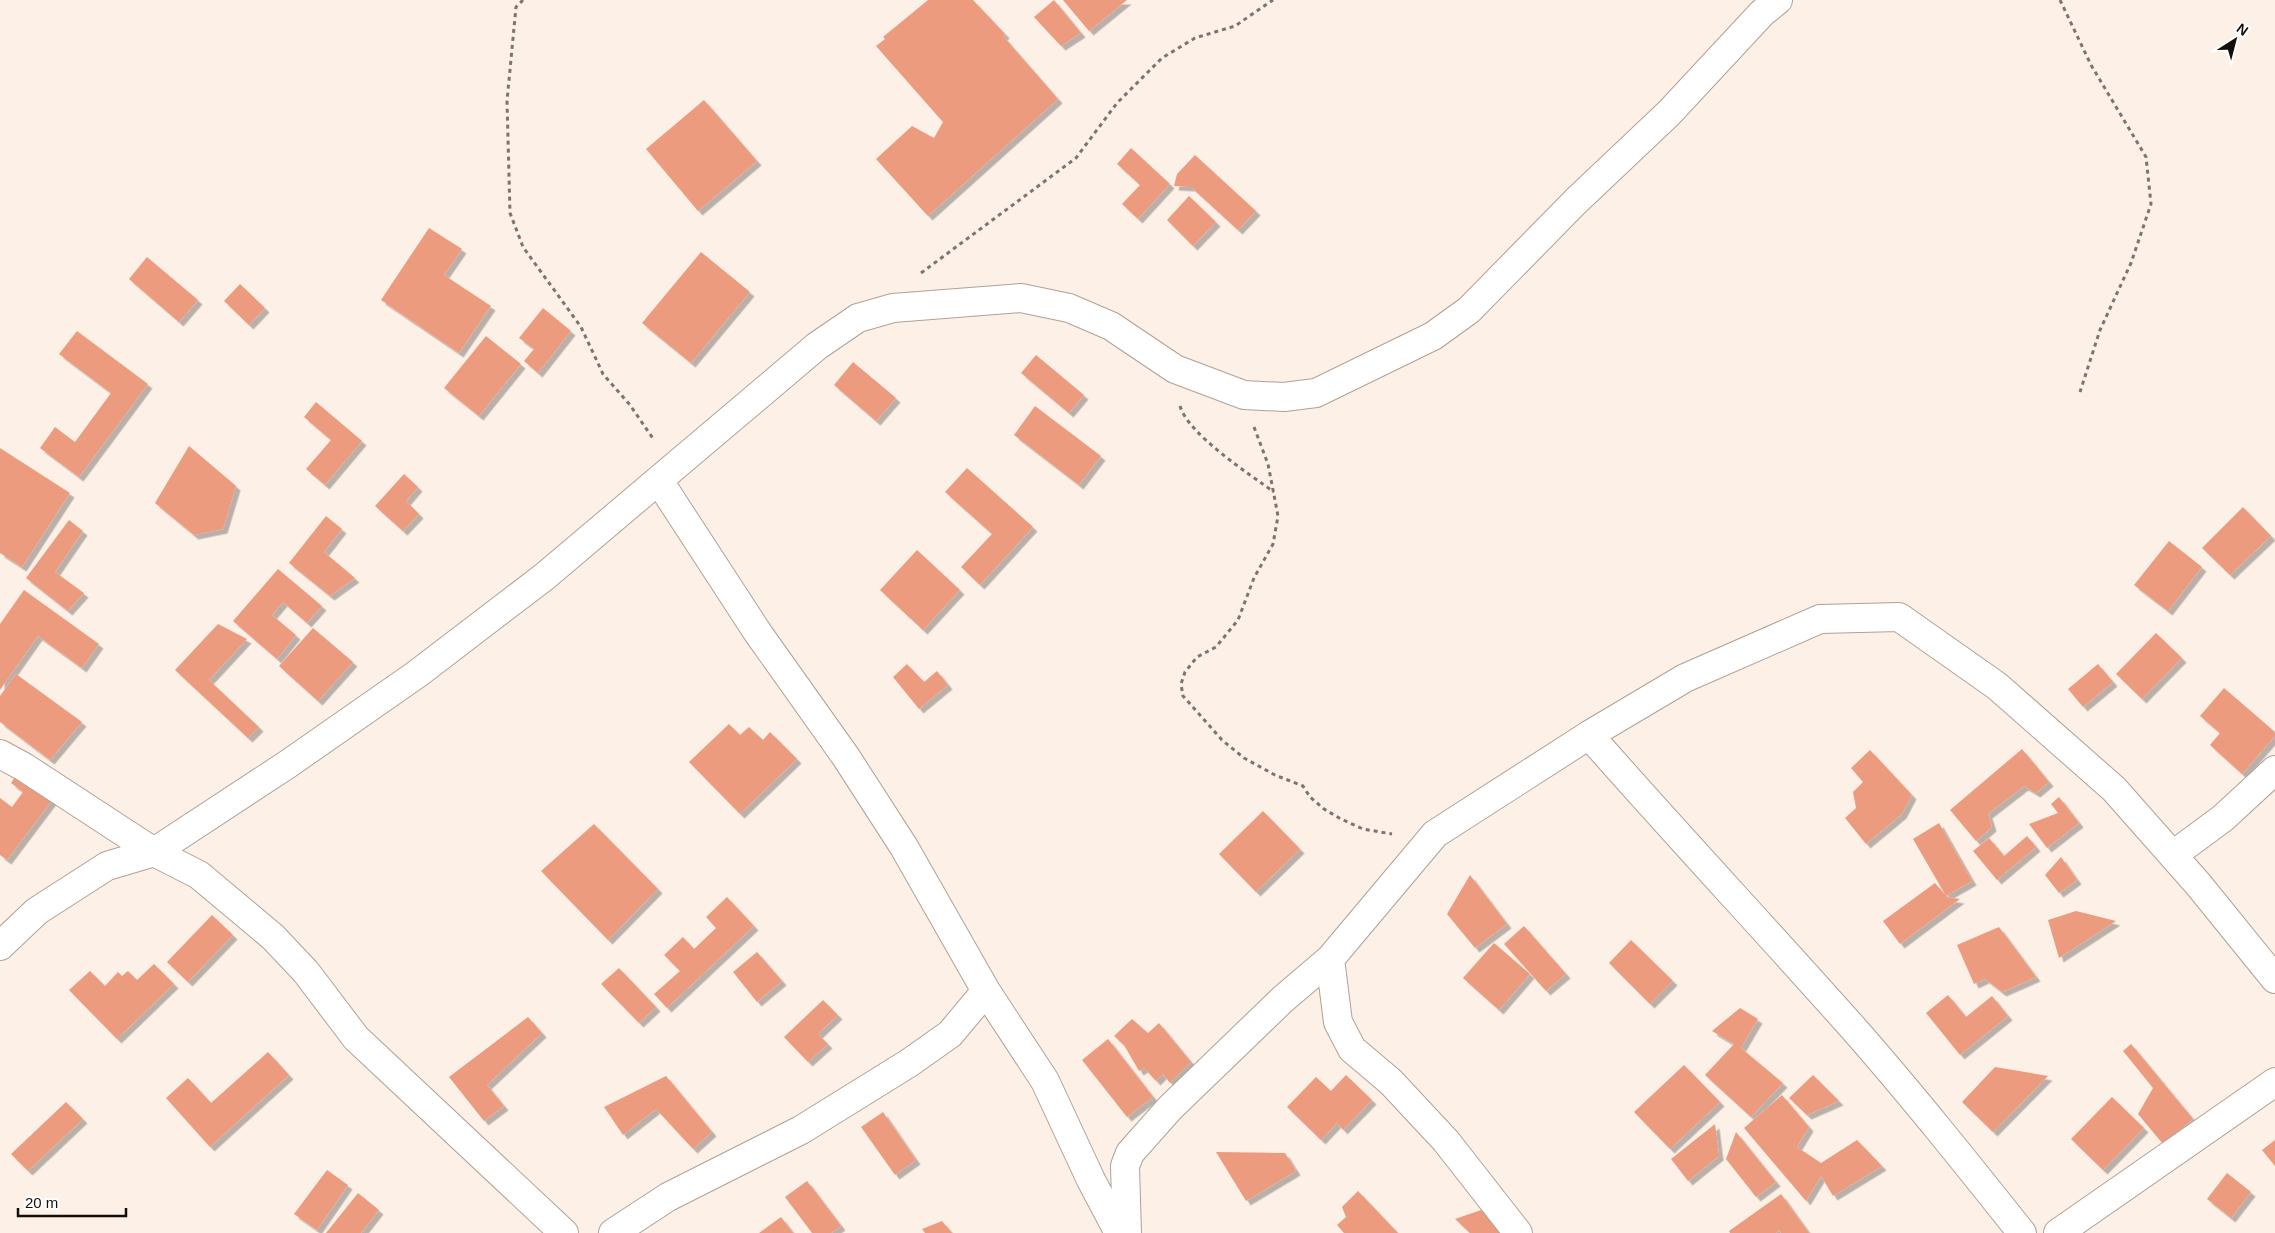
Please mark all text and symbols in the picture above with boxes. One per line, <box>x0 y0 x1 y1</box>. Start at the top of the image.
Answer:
north arrow <box>2210 15 2260 65</box>
text: N <box>2234 20 2251 39</box>
scale bar <box>18 1186 125 1218</box>
text: 20 m <box>25 1194 58 1211</box>

